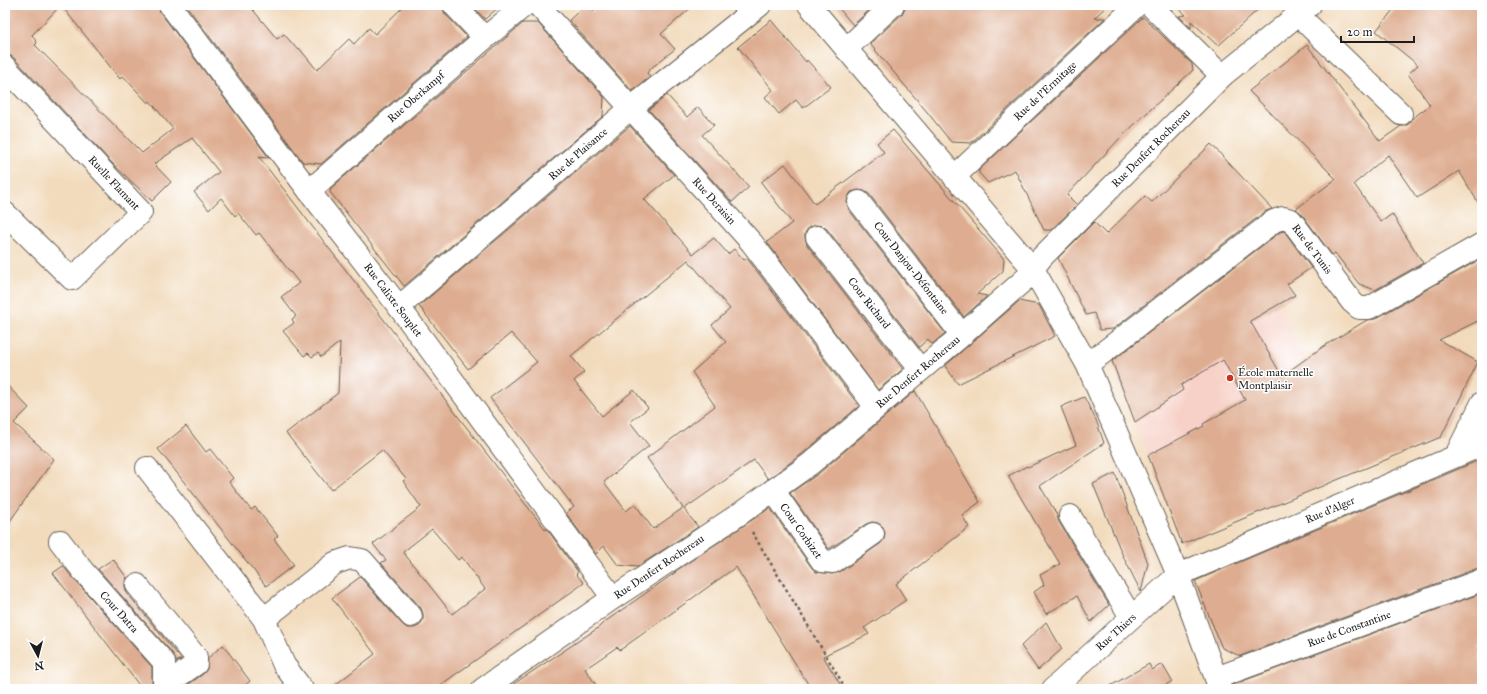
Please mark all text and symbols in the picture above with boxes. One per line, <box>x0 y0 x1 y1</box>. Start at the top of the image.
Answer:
scale bar <box>1341 18 1414 44</box>
text: 20 m <box>1347 25 1373 39</box>
street label: Rue de l'Ermitage <box>1011 58 1079 123</box>
street label: Rue Oberkampf <box>385 67 449 125</box>
street label: Rue Denfert Rochereau <box>1109 106 1193 190</box>
street label: Rue de Plaisance <box>546 125 610 183</box>
street label: Ruelle Flamant <box>86 153 143 213</box>
street label: Rue Deraisin <box>690 175 738 227</box>
street label: Cour Danjou-Défontaine <box>871 219 951 317</box>
street label: Rue de Tunis <box>1289 221 1335 277</box>
street label: Rue Calixte Souplet <box>361 261 425 340</box>
street label: Cour Richard <box>845 275 893 331</box>
street label: Rue Denfert Rochereau <box>873 333 963 411</box>
place label: École maternelle Montplaisir <box>1238 365 1314 392</box>
marker: École maternelle Montplaisir <box>1225 373 1235 383</box>
street label: Rue d'Alger <box>1303 493 1357 526</box>
street label: Cour Corbizet <box>777 501 825 561</box>
street label: Rue Denfert Rochereau <box>611 532 707 602</box>
street label: Cour Datra <box>97 589 141 636</box>
street label: Rue de Constantine <box>1305 608 1393 650</box>
street label: Rue Thiers <box>1093 611 1139 653</box>
north arrow <box>18 636 58 676</box>
text: N <box>33 658 45 673</box>

